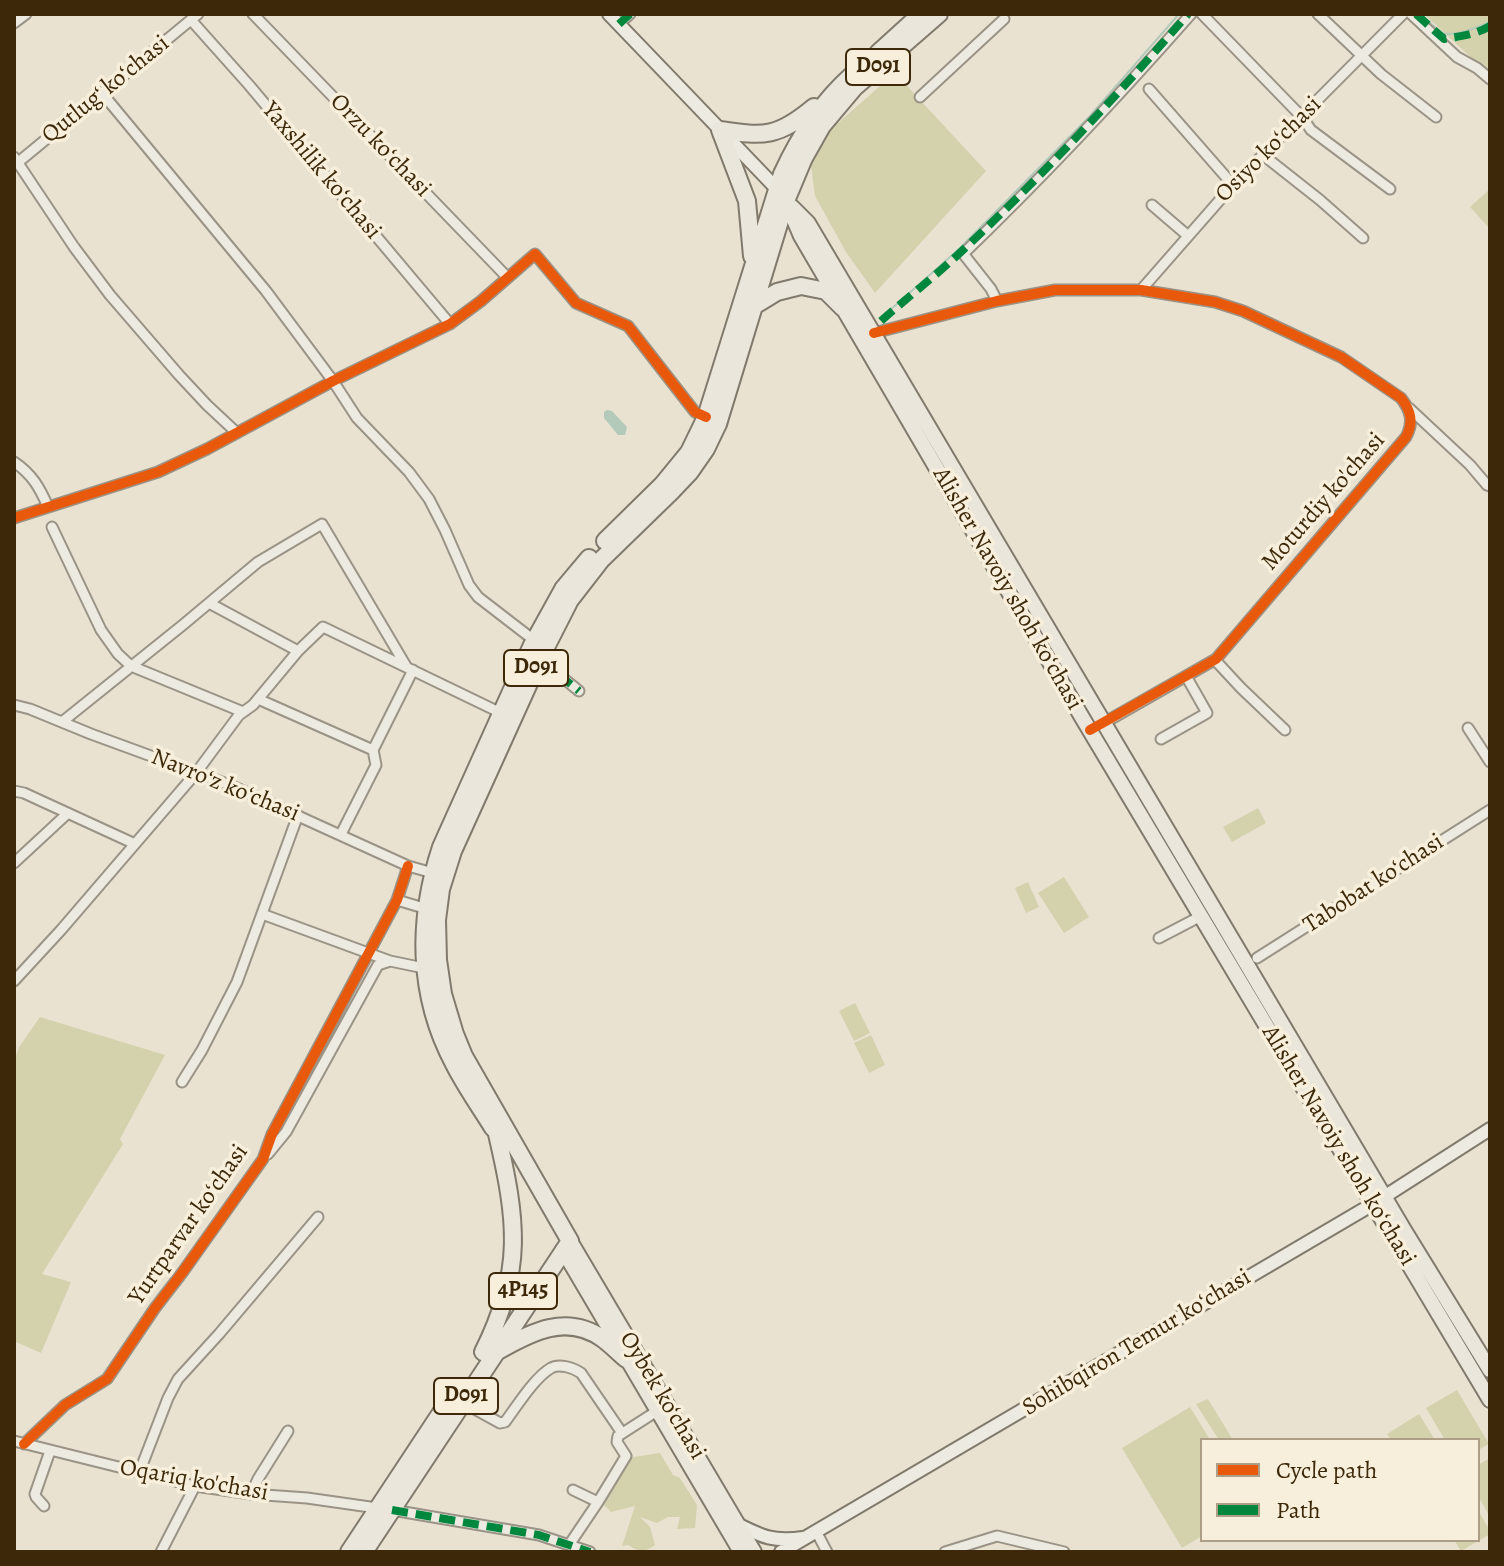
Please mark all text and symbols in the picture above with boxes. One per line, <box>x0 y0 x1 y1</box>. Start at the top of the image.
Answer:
street label: Qutlugʻ koʻchasi <box>36 30 176 150</box>
road number: D091 <box>846 49 910 85</box>
street label: Orzu koʻchasi <box>324 88 436 204</box>
street label: Osiyo koʻchasi <box>1210 91 1328 209</box>
street label: Yaxshilik koʻchasi <box>255 96 387 246</box>
street label: Moturdiy ko'chasi <box>1256 427 1392 577</box>
street label: Alisher Navoiy shoh koʻchasi <box>926 463 1088 715</box>
road number: D091 <box>504 650 568 686</box>
street label: Navroʻz koʻchasi <box>147 743 303 829</box>
street label: Tabobat koʻchasi <box>1298 828 1450 940</box>
street label: Alisher Navoiy shoh koʻchasi <box>1255 1021 1421 1271</box>
street label: Yurtparvar koʻchasi <box>123 1139 255 1311</box>
street label: Sohibqiron Temur koʻchasi <box>1018 1263 1256 1423</box>
road number: 4P145 <box>489 1273 557 1309</box>
street label: Oybek ko‘chasi <box>613 1327 711 1465</box>
road number: D091 <box>434 1378 498 1414</box>
legend <box>1200 1438 1480 1542</box>
street label: Oqariq ko'chasi <box>118 1454 270 1508</box>
text: Cycle path <box>1276 1454 1377 1486</box>
text: Path <box>1276 1494 1321 1526</box>

